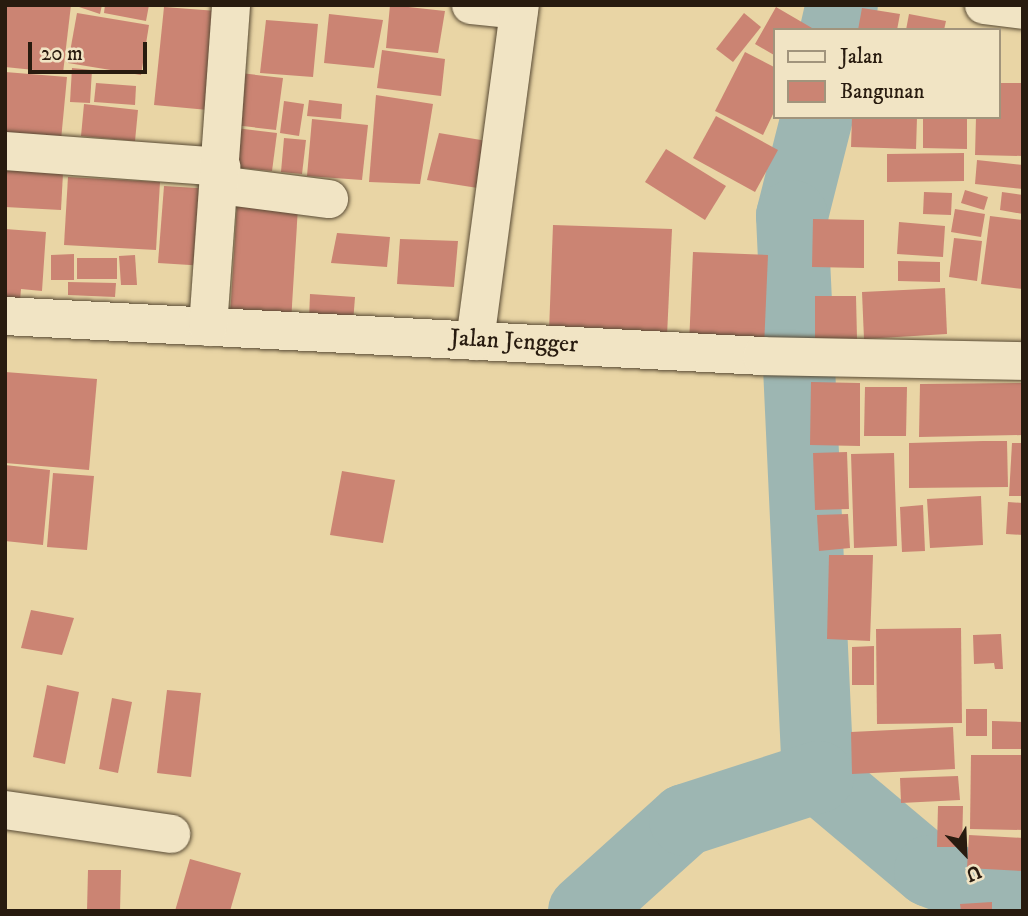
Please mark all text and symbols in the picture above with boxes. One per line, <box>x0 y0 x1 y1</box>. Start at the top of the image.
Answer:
scale bar <box>32 28 150 72</box>
legend <box>772 28 1000 119</box>
text: 20 m <box>41 41 83 67</box>
text: Jalan <box>840 44 883 70</box>
text: Bangunan <box>840 79 924 105</box>
street label: Jalan Jengger <box>449 324 579 360</box>
north arrow <box>930 818 1000 888</box>
text: U <box>962 859 985 886</box>

